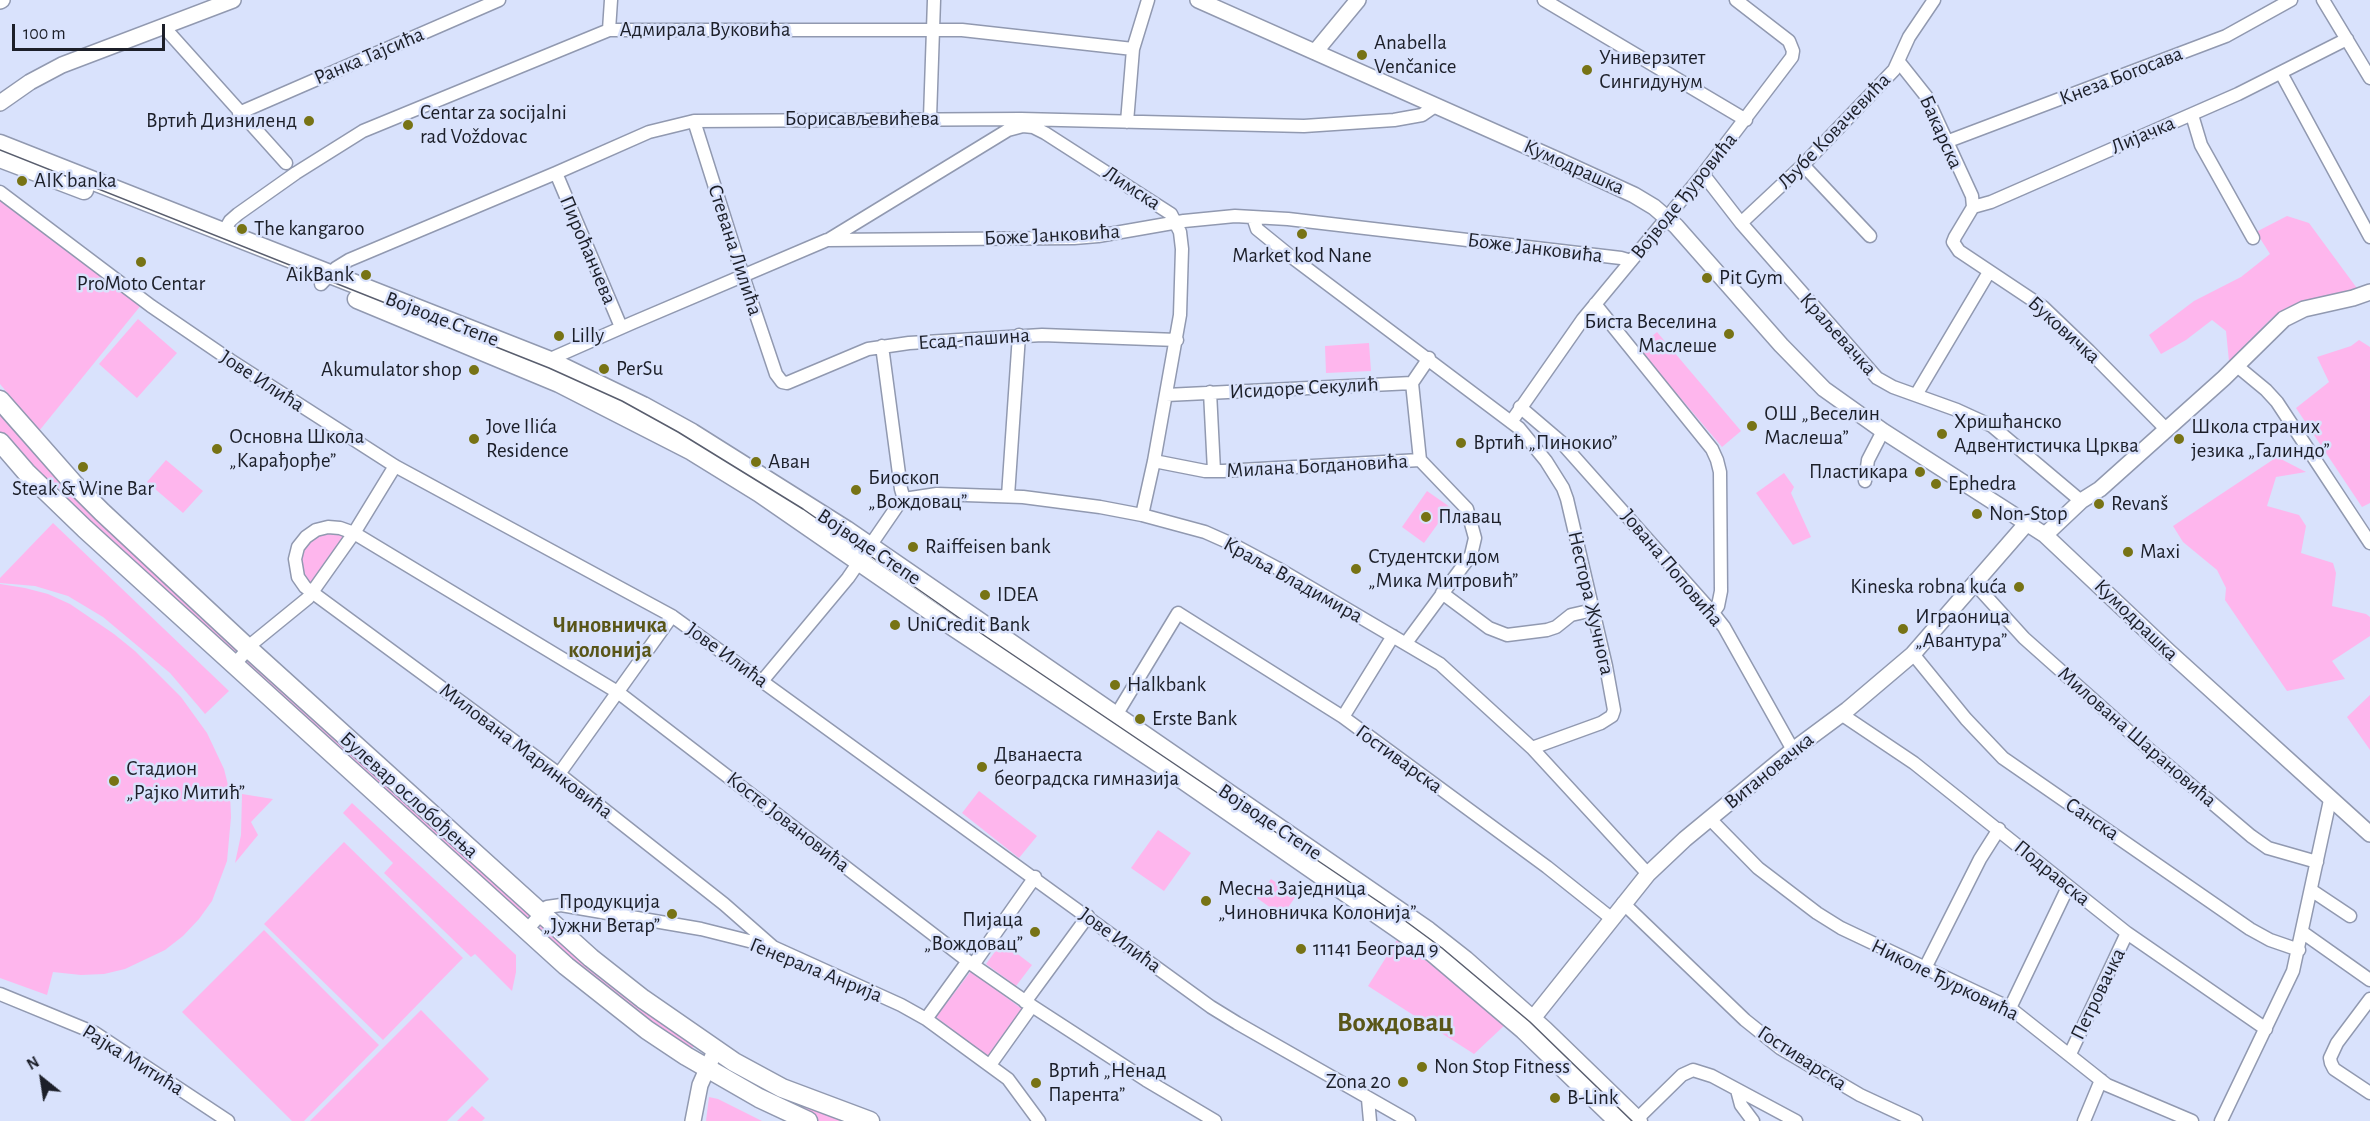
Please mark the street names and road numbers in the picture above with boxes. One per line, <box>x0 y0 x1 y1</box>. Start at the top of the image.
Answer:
street label: Адмирала Вуковића <box>620 17 790 43</box>
street label: Ранка Тајсића <box>310 22 428 90</box>
street label: Кнеза Богосава <box>2056 41 2186 111</box>
street label: Љубе Ковачевића <box>1772 68 1896 194</box>
street label: Бакарска <box>1914 91 1968 173</box>
street label: Борисављевићева <box>785 106 939 132</box>
street label: Лијачка <box>2107 110 2179 160</box>
street label: Војводе Ђуровића <box>1625 128 1743 264</box>
street label: Кумодрашка <box>1520 134 1628 200</box>
street label: Лимска <box>1099 160 1165 216</box>
street label: Стевана Лилића <box>702 181 768 319</box>
street label: Пироћанчева <box>554 192 622 308</box>
street label: Боже Јанковића <box>983 219 1121 251</box>
street label: Боже Јанковића <box>1466 227 1604 269</box>
street label: Војводе Степе <box>382 286 502 352</box>
street label: Краљевачка <box>1794 287 1882 381</box>
street label: Буковичка <box>2022 291 2106 369</box>
street label: Есад-пашина <box>917 323 1031 355</box>
street label: Јове Илића <box>215 344 309 418</box>
street label: Исидоре Секулић <box>1229 372 1379 404</box>
street label: Милана Богдановића <box>1225 449 1409 483</box>
street label: Војводе Степе <box>812 503 926 591</box>
street label: Јована Поповића <box>1615 504 1729 632</box>
street label: Нестора Жучнога <box>1562 528 1620 678</box>
street label: Краља Владимира <box>1219 531 1367 629</box>
street label: Кумодрашка <box>2089 574 2183 666</box>
street label: Јове Илића <box>681 617 773 693</box>
street label: Милована Шарановића <box>2052 661 2222 813</box>
street label: Милована Маринковића <box>434 678 618 824</box>
street label: Гостиварска <box>1351 719 1447 799</box>
street label: Булевар ослобођења <box>334 726 484 864</box>
street label: Витановачка <box>1719 727 1819 815</box>
street label: Косте Јовановића <box>721 766 855 878</box>
street label: Војводе Степе <box>1213 778 1327 866</box>
street label: Санска <box>2060 792 2124 846</box>
street label: Подравска <box>2009 835 2095 911</box>
street label: Јове Илића <box>1074 902 1166 978</box>
street label: Генерала Анрија <box>746 932 886 1008</box>
street label: Николе Ђурковића <box>1867 933 2023 1027</box>
street label: Петровачка <box>2065 944 2131 1044</box>
street label: Рајка Митића <box>77 1019 189 1101</box>
street label: Гостиварска <box>1753 1020 1851 1096</box>

